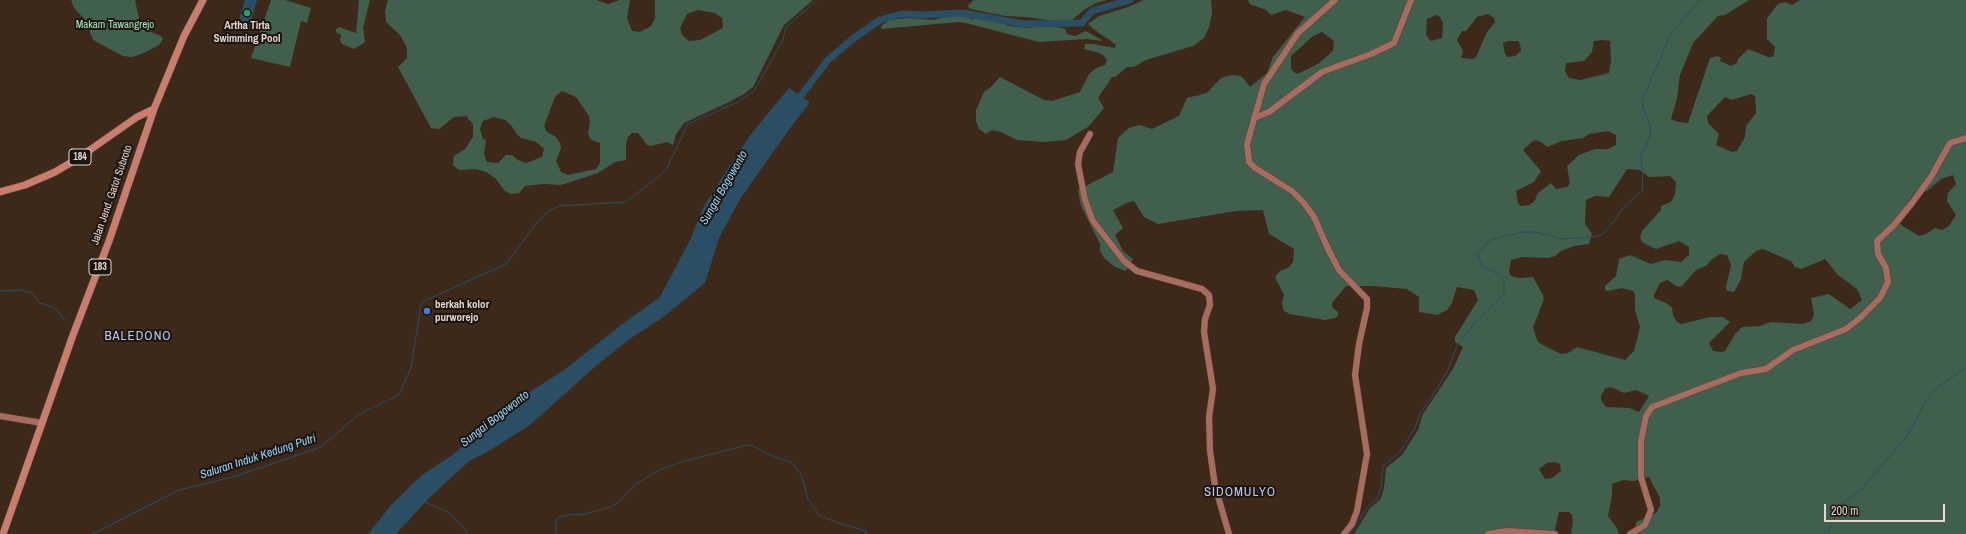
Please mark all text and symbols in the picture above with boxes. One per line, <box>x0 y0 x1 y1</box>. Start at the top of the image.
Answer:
marker: Artha Tirta Swimming Pool <box>242 8 252 18</box>
park label: Makam Tawangrejo <box>76 18 154 32</box>
place label: Artha Tirta Swimming Pool <box>213 19 281 45</box>
street label: Jalan Jend. Gatot Subroto <box>89 143 135 247</box>
water label: Sungai Bogowonto <box>697 148 751 228</box>
road number: 184 <box>69 149 91 165</box>
road number: 183 <box>89 259 111 275</box>
place label: berkah kolor purworejo <box>435 298 489 324</box>
marker: berkah kolor purworejo <box>422 306 432 316</box>
district label: BALEDONO <box>104 329 172 345</box>
water label: Sungai Bogowonto <box>458 388 532 450</box>
water label: Saluran Induk Kedung Putri <box>198 431 318 483</box>
district label: SIDOMULYO <box>1204 485 1276 501</box>
scale bar <box>1826 496 1947 522</box>
text: 200 m <box>1831 503 1858 519</box>

